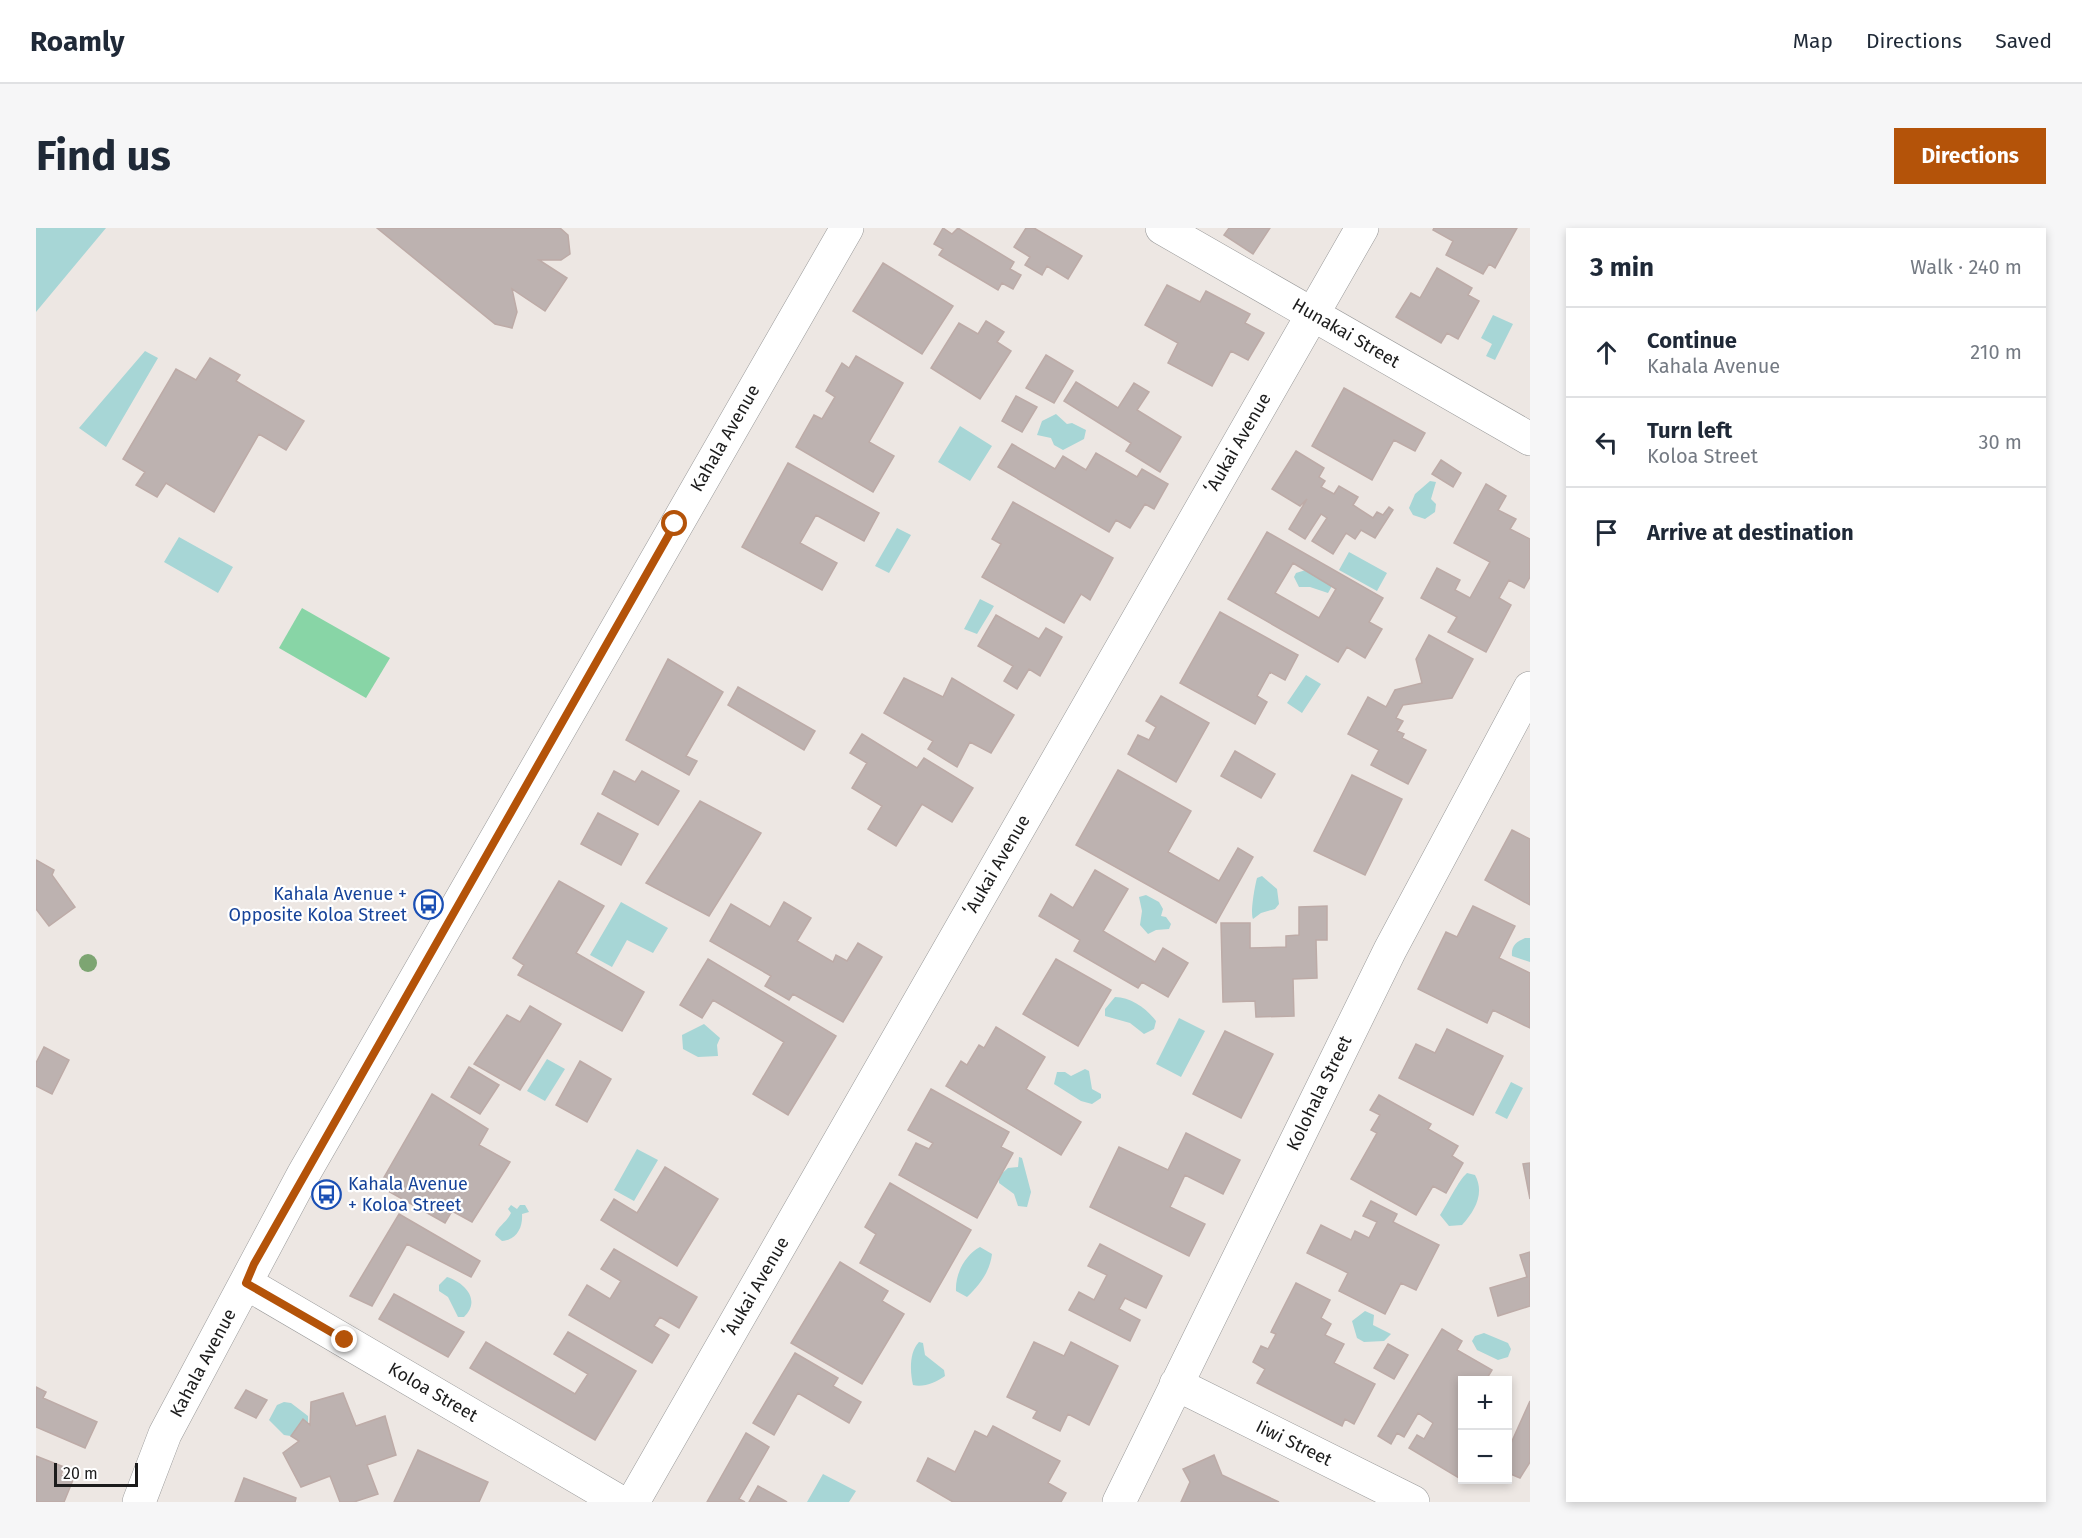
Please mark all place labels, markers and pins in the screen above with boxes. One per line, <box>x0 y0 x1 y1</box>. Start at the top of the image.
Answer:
place label: Kahala Avenue + Opposite Koloa Street <box>229 883 407 926</box>
bus stop icon: Kahala Avenue + Opposite Koloa Street <box>412 888 444 920</box>
place label: Kahala Avenue + Koloa Street <box>348 1173 468 1216</box>
bus stop icon: Kahala Avenue + Koloa Street <box>311 1178 343 1210</box>

